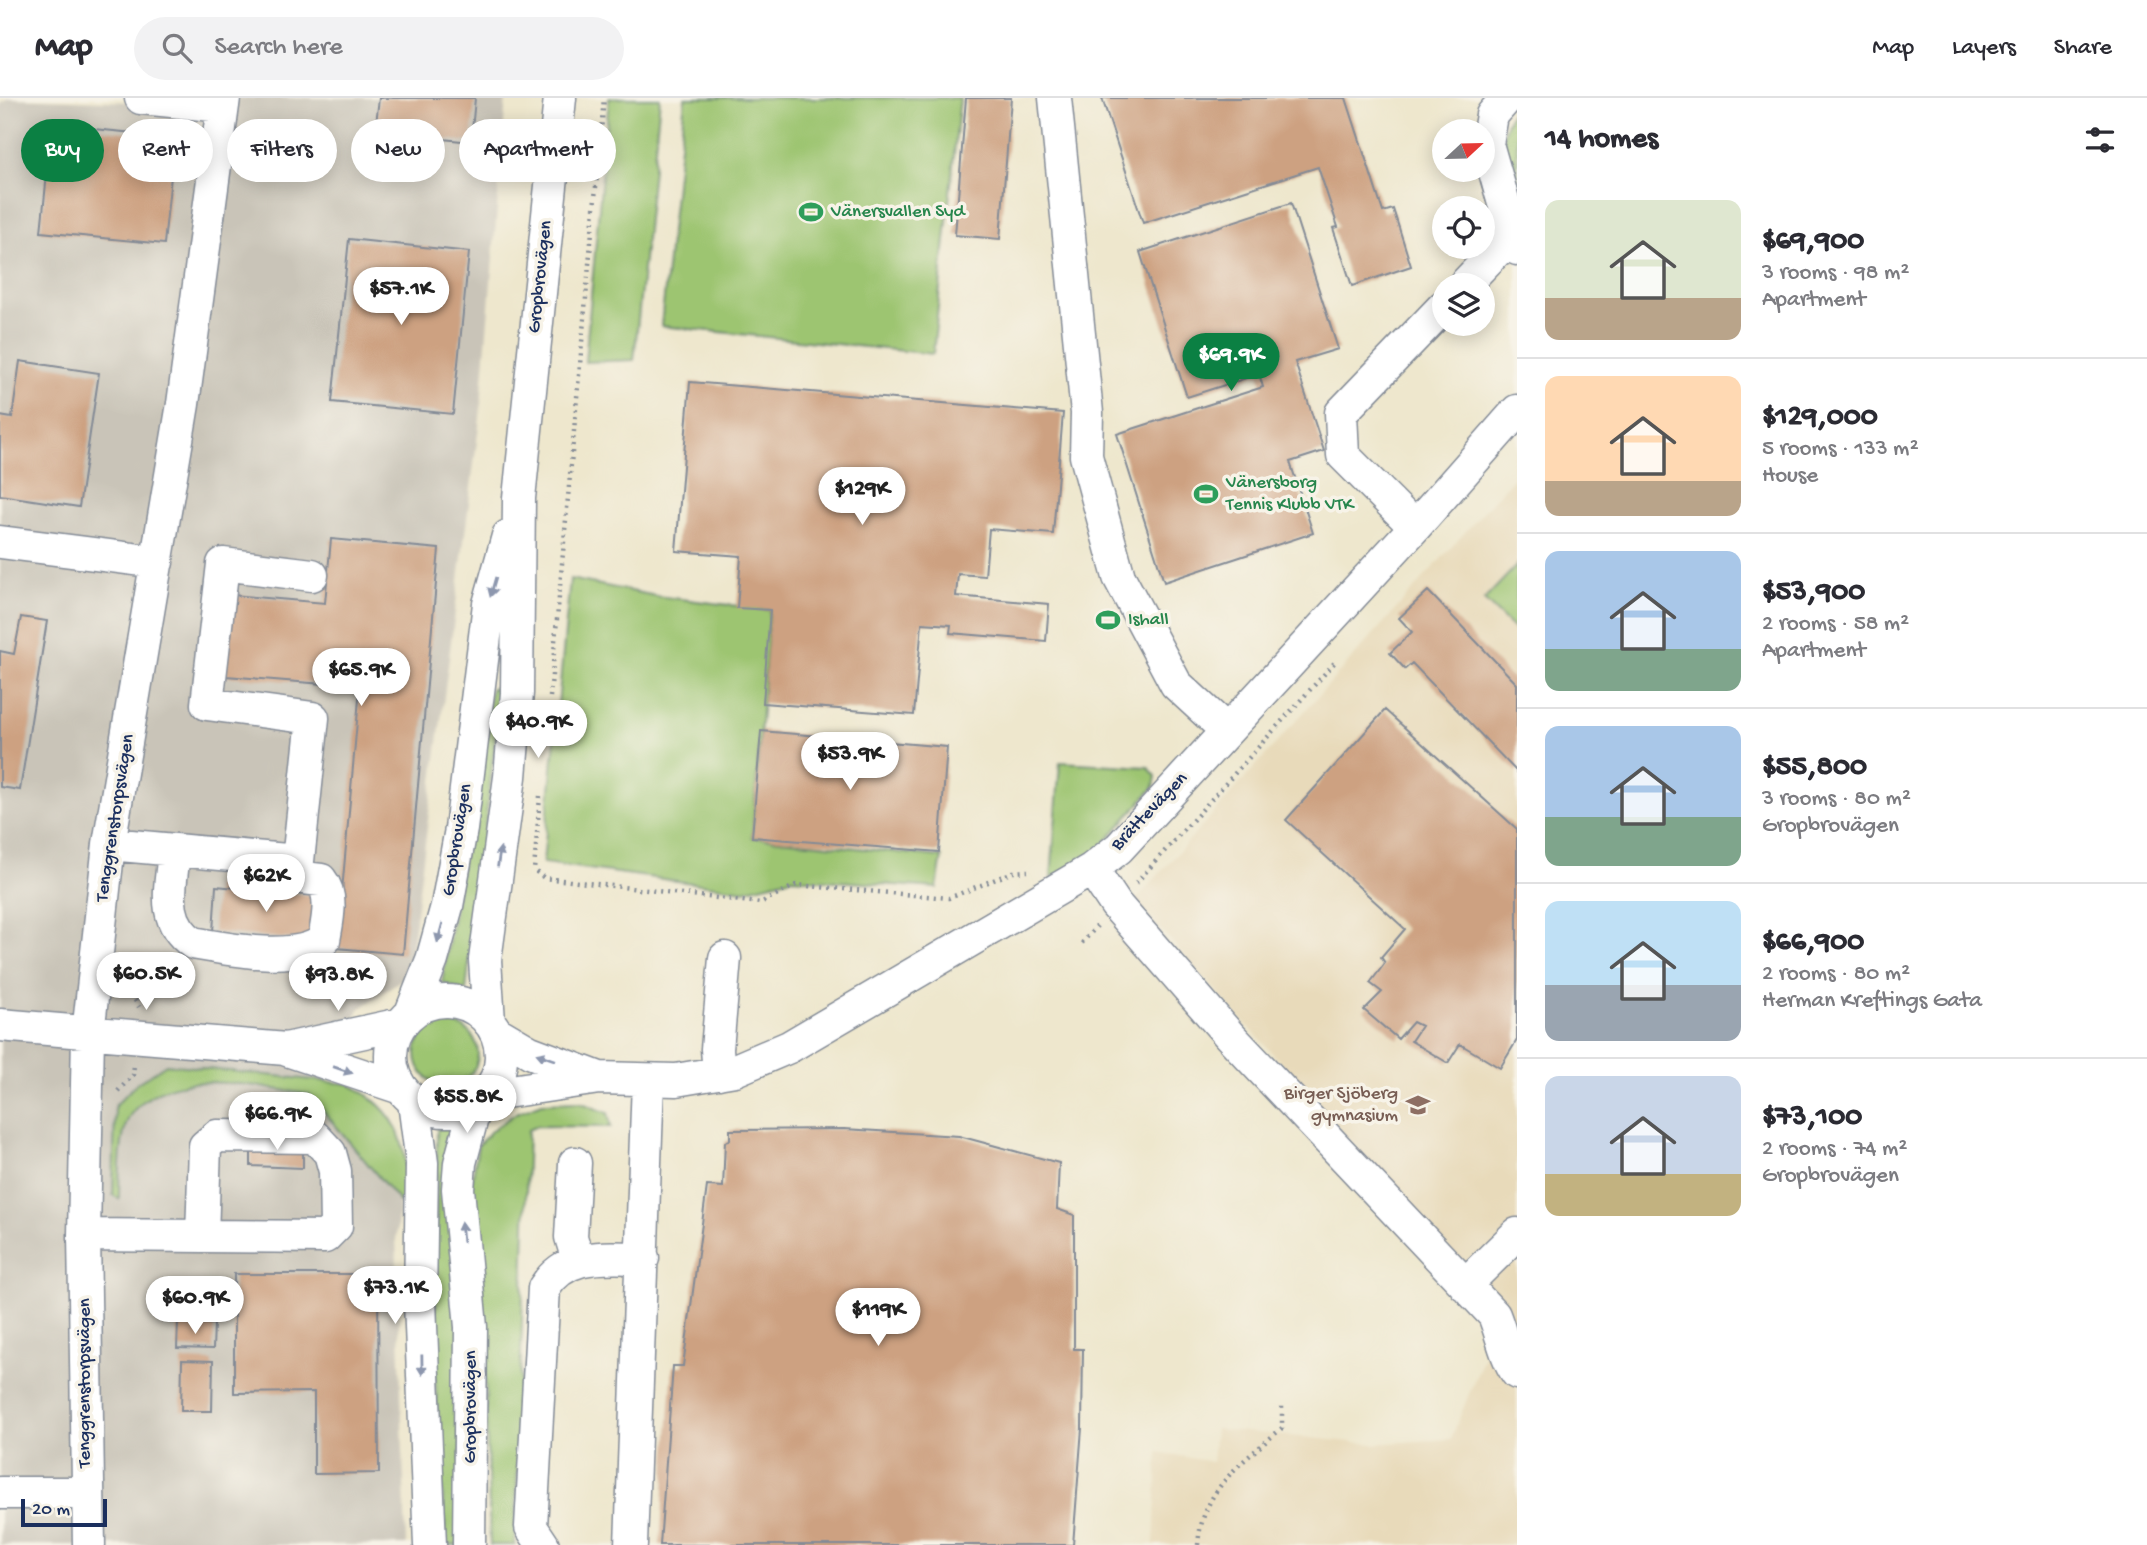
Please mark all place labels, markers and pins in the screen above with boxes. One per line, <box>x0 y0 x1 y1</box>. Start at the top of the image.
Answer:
sports icon: Vänersvallen Syd <box>797 198 825 226</box>
place label: Vänersvallen Syd <box>830 201 966 224</box>
pin: $57.1K <box>344 268 458 327</box>
pin: $69.9K <box>1174 334 1288 393</box>
pin: $129K <box>813 468 911 527</box>
place label: Vänersborg Tennis Klubb VTK <box>1225 472 1356 517</box>
sports icon: Vänersborg Tennis Klubb VTK <box>1192 480 1220 508</box>
sports icon: Ishall <box>1094 606 1122 634</box>
place label: Ishall <box>1128 609 1169 632</box>
pin: $65.9K <box>304 648 418 708</box>
pin: $40.9K <box>481 700 595 760</box>
pin: $53.9K <box>793 732 907 792</box>
pin: $62K <box>225 854 307 914</box>
pin: $60.5K <box>89 953 203 1012</box>
pin: $93.8K <box>281 954 395 1013</box>
pin: $55.8K <box>410 1076 524 1135</box>
place label: Birger Sjöberg gymnasium <box>1283 1083 1399 1128</box>
school or university icon: Birger Sjöberg gymnasium <box>1404 1091 1432 1119</box>
pin: $66.9K <box>220 1093 334 1152</box>
pin: $73.1K <box>338 1266 452 1326</box>
pin: $60.9K <box>138 1276 252 1336</box>
pin: $119K <box>829 1288 927 1348</box>

